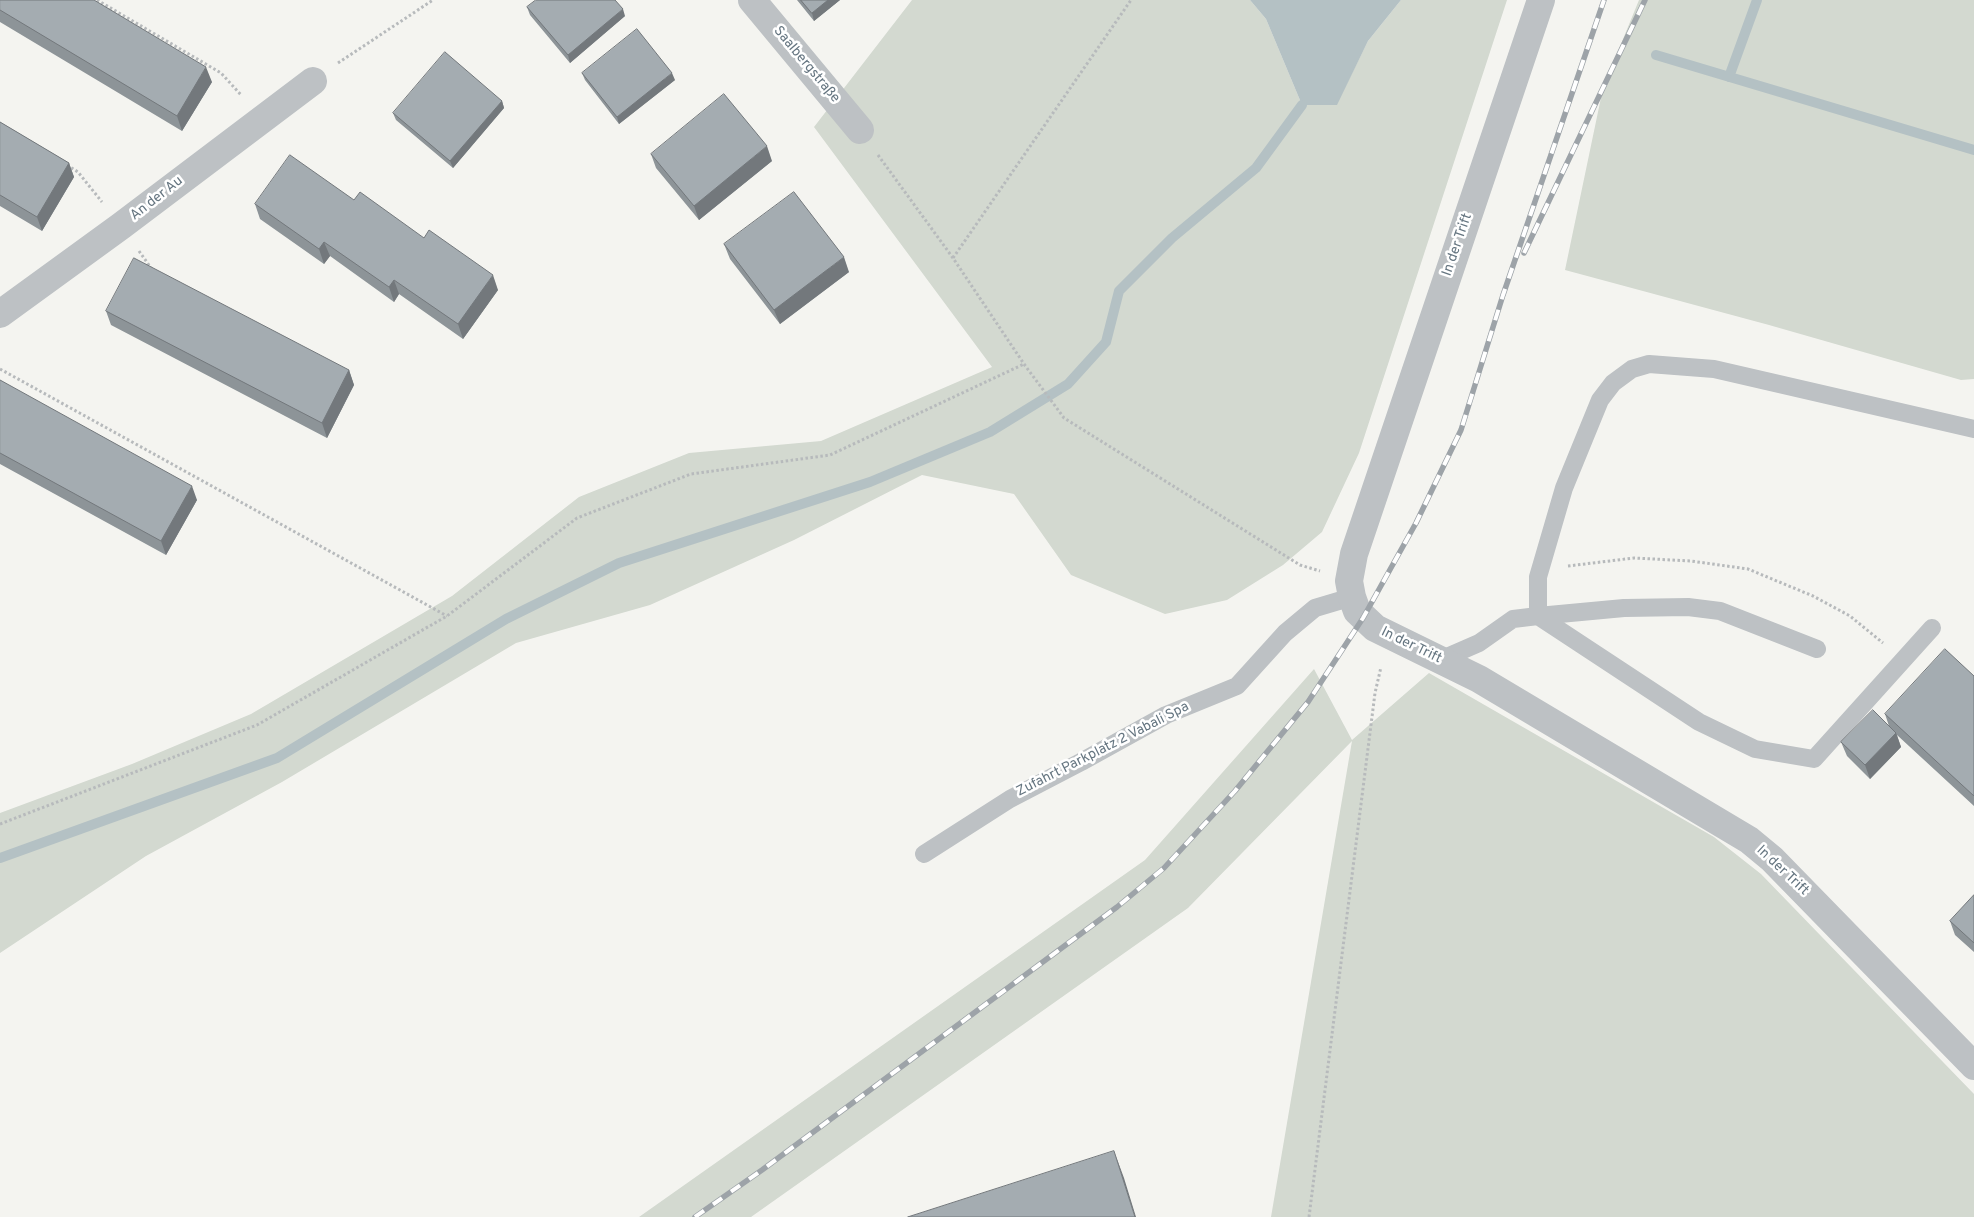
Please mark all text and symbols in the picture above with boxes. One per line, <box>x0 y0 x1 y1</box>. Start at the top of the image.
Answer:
street label: Saalbergstraße <box>769 23 843 107</box>
street label: An der Au <box>127 173 187 225</box>
street label: In der Trift <box>1439 211 1477 279</box>
street label: In der Trift <box>1378 624 1444 668</box>
street label: Zufahrt Parkplatz 2 Vabali Spa <box>1014 699 1192 801</box>
street label: In der Trift <box>1752 843 1812 899</box>

